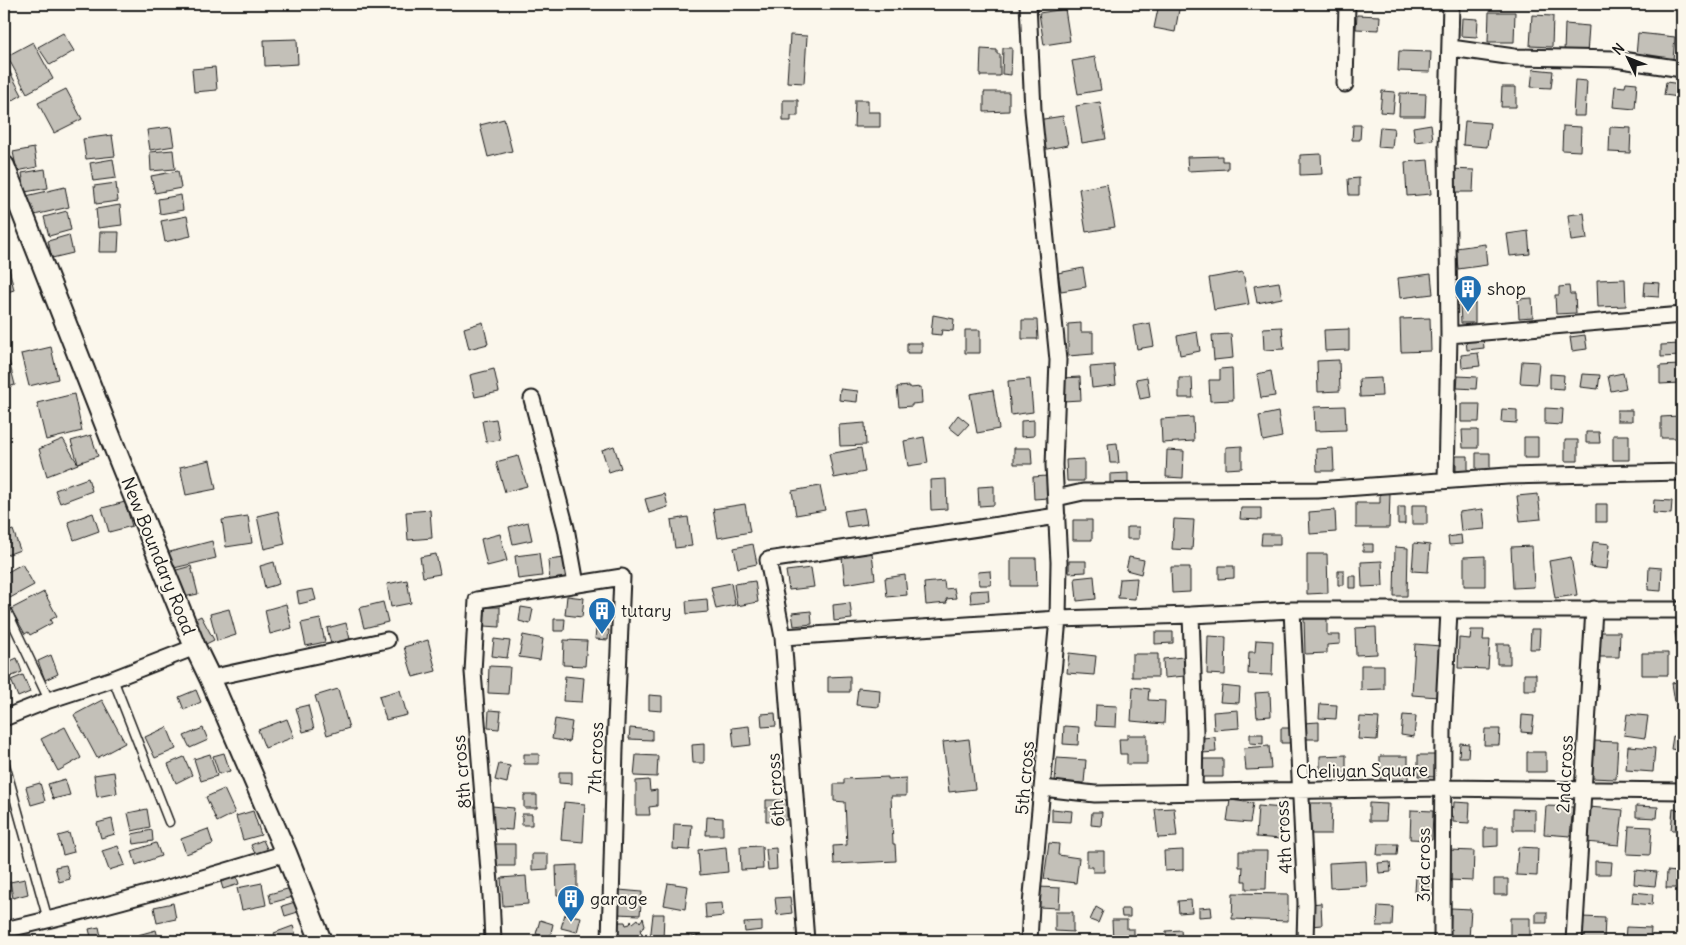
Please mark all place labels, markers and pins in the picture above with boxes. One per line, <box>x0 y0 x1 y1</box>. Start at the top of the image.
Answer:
building icon: shop <box>1453 274 1483 313</box>
place label: shop <box>1487 277 1526 300</box>
building icon: tutary <box>587 596 617 635</box>
place label: tutary <box>621 599 672 622</box>
building icon: garage <box>556 884 586 923</box>
place label: garage <box>590 887 647 910</box>

